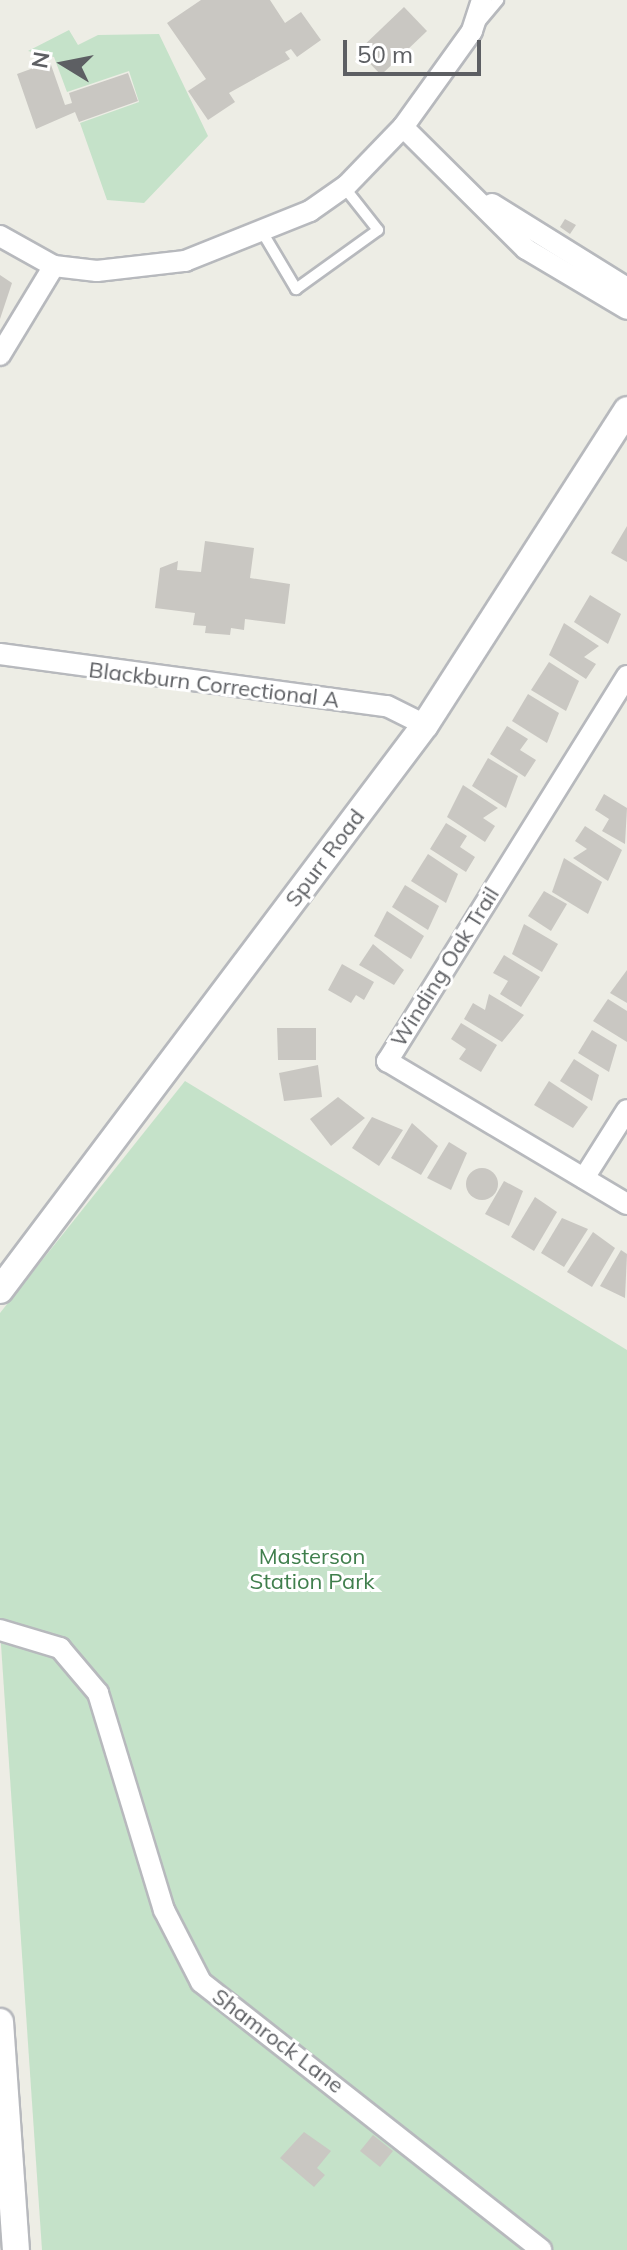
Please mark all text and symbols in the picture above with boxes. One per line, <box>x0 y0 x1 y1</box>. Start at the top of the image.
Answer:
north arrow <box>24 24 104 104</box>
scale bar <box>347 24 485 74</box>
text: 50 m <box>357 39 413 69</box>
text: N <box>25 49 56 70</box>
street label: Blackburn Correctional A <box>87 657 341 713</box>
street label: Spurr Road <box>280 804 370 912</box>
street label: Winding Oak Trail <box>385 882 505 1052</box>
park label: Masterson Station Park <box>249 1543 375 1594</box>
street label: Shamrock Lane <box>207 1983 349 2099</box>

